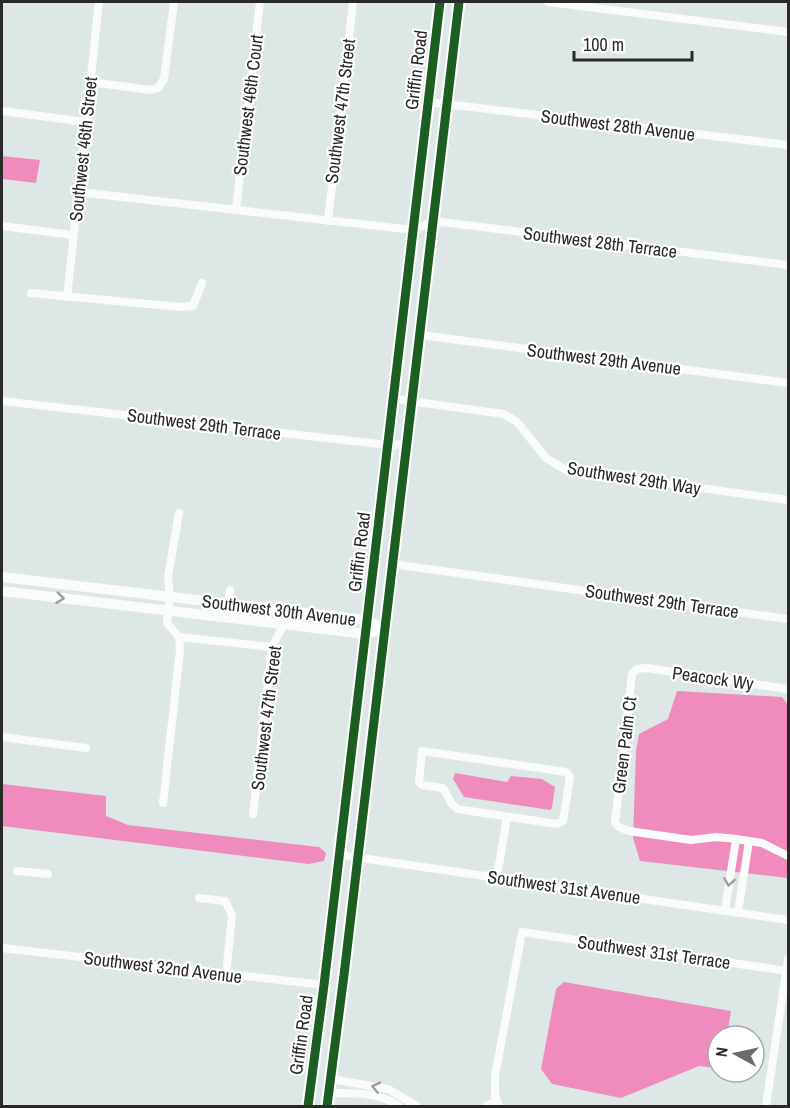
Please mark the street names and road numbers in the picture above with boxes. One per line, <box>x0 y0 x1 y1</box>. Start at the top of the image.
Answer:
street label: Griffin Road <box>399 29 433 111</box>
street label: Southwest 46th Court <box>227 33 269 177</box>
street label: Southwest 47th Street <box>319 37 361 185</box>
street label: Southwest 46th Street <box>63 75 103 223</box>
street label: Southwest 28th Avenue <box>540 103 696 147</box>
street label: Southwest 28th Terrace <box>522 220 678 264</box>
street label: Southwest 29th Avenue <box>526 337 682 381</box>
street label: Southwest 29th Terrace <box>126 402 282 446</box>
street label: Southwest 29th Way <box>565 455 703 501</box>
street label: Griffin Road <box>342 511 376 593</box>
street label: Southwest 29th Terrace <box>584 578 740 624</box>
street label: Southwest 30th Avenue <box>201 588 357 632</box>
street label: Southwest 47th Street <box>245 644 287 792</box>
street label: Peacock Wy <box>671 660 756 696</box>
street label: Green Palm Ct <box>606 695 642 795</box>
street label: Southwest 31st Avenue <box>486 864 642 910</box>
street label: Southwest 31st Terrace <box>576 929 732 975</box>
street label: Southwest 32nd Avenue <box>83 945 243 989</box>
street label: Griffin Road <box>283 994 319 1076</box>

